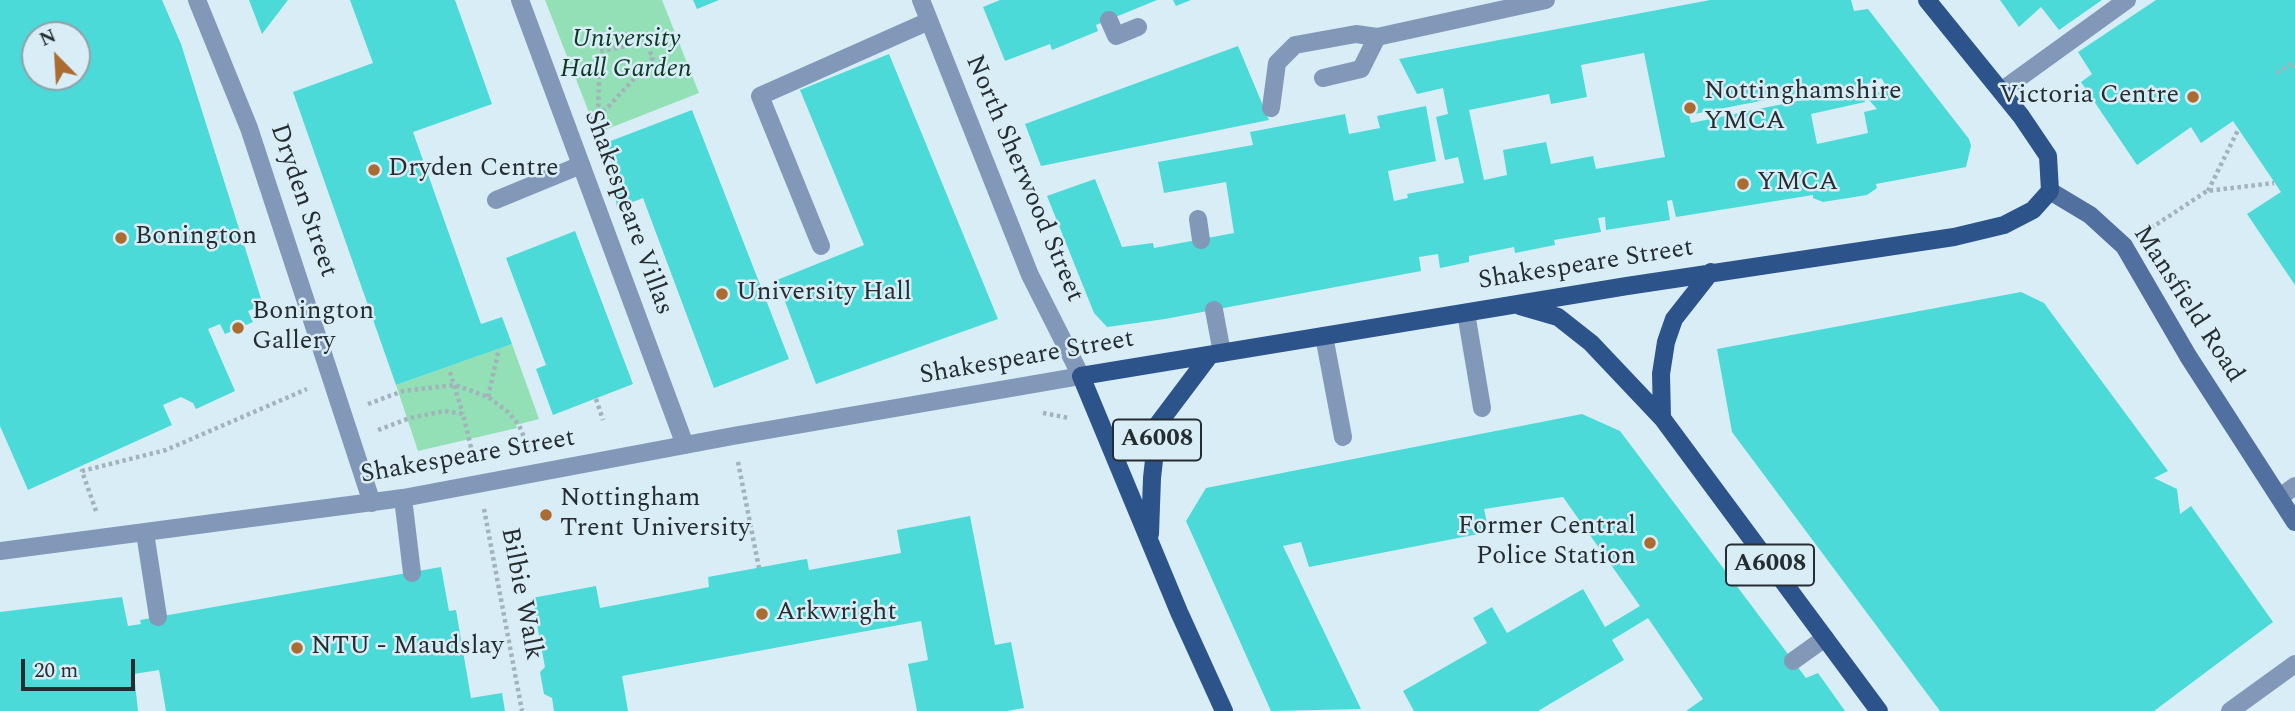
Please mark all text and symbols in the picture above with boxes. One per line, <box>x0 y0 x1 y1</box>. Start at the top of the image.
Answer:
north arrow <box>21 21 91 91</box>
text: N <box>35 22 61 55</box>
park label: University Hall Garden <box>560 25 692 86</box>
street label: North Sherwood Street <box>957 51 1089 307</box>
place label: Nottinghamshire YMCA <box>1704 77 1902 138</box>
place label: Victoria Centre <box>1999 81 2179 113</box>
marker: Victoria Centre <box>2185 89 2201 105</box>
marker: Nottinghamshire YMCA <box>1682 100 1698 116</box>
street label: Shakespeare Villas <box>575 106 679 320</box>
street label: Dryden Street <box>261 120 343 282</box>
place label: Dryden Centre <box>388 154 559 186</box>
marker: Dryden Centre <box>366 162 382 178</box>
place label: YMCA <box>1757 168 1838 200</box>
marker: YMCA <box>1735 176 1751 192</box>
street label: Mansfield Road <box>2125 221 2249 389</box>
place label: Bonington <box>135 222 257 254</box>
marker: Bonington <box>113 230 129 246</box>
street label: Shakespeare Street <box>1476 234 1696 298</box>
place label: University Hall <box>736 278 912 310</box>
marker: University Hall <box>714 286 730 302</box>
place label: Bonington Gallery <box>252 297 374 358</box>
marker: Bonington Gallery <box>230 320 246 336</box>
street label: Shakespeare Street <box>917 325 1137 393</box>
road number: A6008 <box>1113 419 1201 460</box>
street label: Shakespeare Street <box>358 424 578 492</box>
place label: Nottingham Trent University <box>560 484 751 546</box>
marker: Nottingham Trent University <box>538 507 554 523</box>
place label: Former Central Police Station <box>1458 512 1636 574</box>
street label: Bilbie Walk <box>492 525 548 663</box>
marker: Former Central Police Station <box>1642 535 1658 551</box>
road number: A6008 <box>1726 544 1814 586</box>
place label: Arkwright <box>776 598 897 630</box>
marker: Arkwright <box>754 606 770 622</box>
place label: NTU - Maudslay <box>311 632 504 664</box>
marker: NTU - Maudslay <box>289 640 305 656</box>
scale bar <box>24 644 138 688</box>
text: 20 m <box>34 655 78 687</box>

